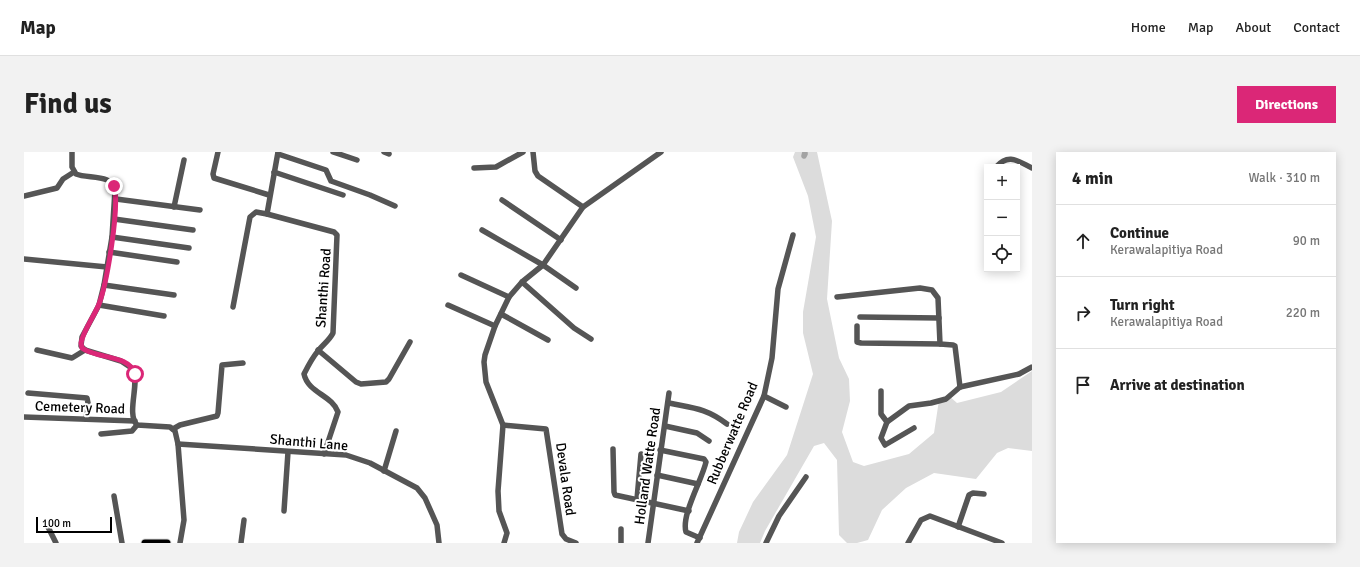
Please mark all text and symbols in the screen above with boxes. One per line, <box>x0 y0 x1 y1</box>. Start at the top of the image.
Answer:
text: Map <box>20 16 56 40</box>
text: Home <box>1131 19 1166 36</box>
text: Map <box>1188 19 1213 36</box>
text: About <box>1235 19 1271 36</box>
text: Contact <box>1293 19 1340 36</box>
button: Directions <box>1237 86 1336 123</box>
text: Find us <box>24 87 112 121</box>
map controls <box>984 164 1020 272</box>
button: + <box>984 164 1020 200</box>
text: 4 min <box>1072 168 1113 189</box>
text: Walk · 310 m <box>1249 170 1320 186</box>
route end <box>105 177 123 195</box>
button: − <box>984 200 1020 236</box>
text: Continue <box>1110 224 1169 242</box>
icon: ahead <box>1072 230 1094 252</box>
text: 90 m <box>1293 233 1320 249</box>
button: locate <box>984 236 1020 272</box>
text: Kerawalapitiya Road <box>1110 242 1223 258</box>
street label: Shanthi Road <box>312 248 335 328</box>
text: Turn right <box>1110 296 1175 314</box>
icon: right <box>1072 302 1094 324</box>
text: 220 m <box>1286 305 1320 321</box>
text: Kerawalapitiya Road <box>1110 314 1223 330</box>
route start <box>126 365 144 383</box>
icon: arrive <box>1072 374 1094 396</box>
text: Arrive at destination <box>1110 376 1245 394</box>
street label: Rubberwatte Road <box>703 379 762 487</box>
street label: Cemetery Road <box>35 397 125 418</box>
street label: Holland Watte Road <box>631 406 664 526</box>
street label: Shanthi Lane <box>269 431 349 454</box>
street label: Devala Road <box>552 441 579 517</box>
scale bar <box>36 515 112 534</box>
text: 100 m <box>42 517 71 530</box>

